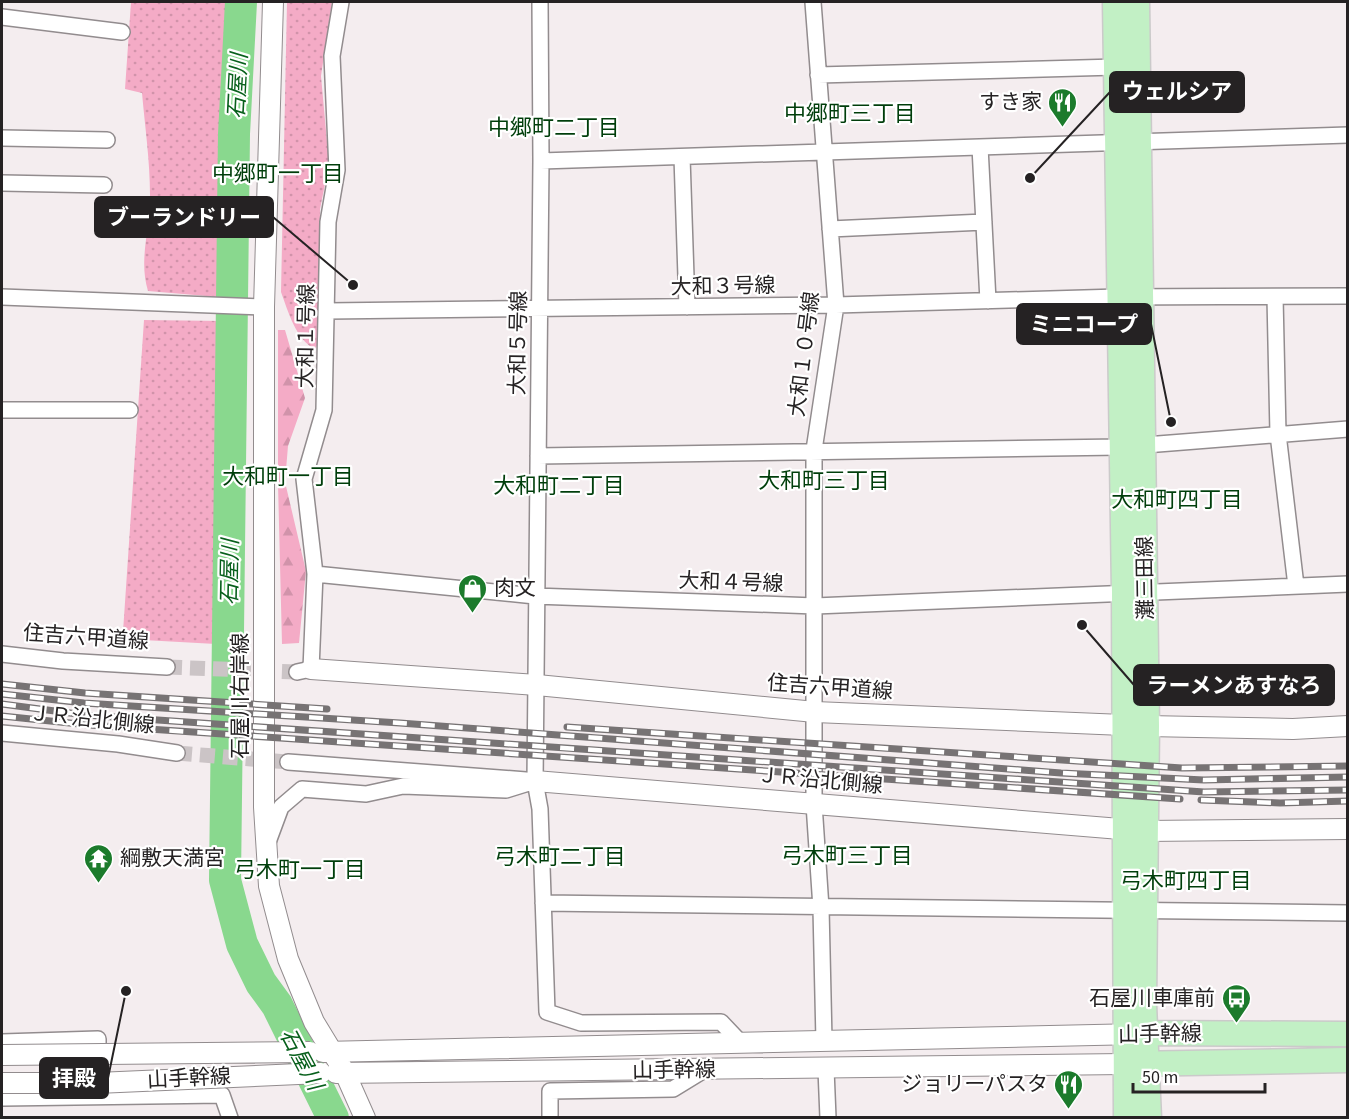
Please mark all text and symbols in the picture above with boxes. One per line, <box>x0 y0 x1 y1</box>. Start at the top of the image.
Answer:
water label: 石屋川 <box>220 50 256 120</box>
callout: ウェルシア <box>1110 72 1244 112</box>
text: ウェルシア <box>1122 76 1232 108</box>
restaurant icon: すき家 <box>1047 86 1079 128</box>
place label: すき家 <box>979 87 1042 117</box>
district label: 中郷町三丁目 <box>784 98 916 130</box>
district label: 中郷町二丁目 <box>488 112 620 144</box>
district label: 中郷町一丁目 <box>212 158 344 190</box>
callout: ブーランドリー <box>95 197 273 237</box>
text: ブーランドリー <box>107 202 261 234</box>
street label: 大和３号線 <box>670 270 776 302</box>
street label: 大和１号線 <box>290 283 322 389</box>
street label: 大和５号線 <box>502 290 534 396</box>
street label: 大和１０号線 <box>781 290 827 418</box>
callout: ミニコープ <box>1017 304 1151 344</box>
text: ミニコープ <box>1030 309 1138 341</box>
district label: 大和町一丁目 <box>222 461 354 493</box>
district label: 大和町三丁目 <box>758 465 890 497</box>
district label: 大和町二丁目 <box>493 470 625 502</box>
district label: 大和町四丁目 <box>1111 484 1243 516</box>
street label: 灘三田線 <box>1129 536 1161 620</box>
water label: 石屋川 <box>213 537 247 605</box>
street label: 大和４号線 <box>678 565 784 599</box>
shop icon: 肉文 <box>457 572 489 614</box>
place label: 肉文 <box>494 573 536 603</box>
street label: 住吉六甲道線 <box>22 618 150 656</box>
street label: 石屋川右岸線 <box>225 633 255 759</box>
callout: ラーメンあすなろ <box>1134 665 1334 705</box>
street label: 住吉六甲道線 <box>766 668 894 706</box>
text: ラーメンあすなろ <box>1146 670 1322 702</box>
street label: ＪＲ沿北側線 <box>28 697 156 741</box>
street label: ＪＲ沿北側線 <box>756 760 884 800</box>
district label: 弓木町三丁目 <box>781 840 913 872</box>
district label: 弓木町二丁目 <box>494 841 626 873</box>
temple icon: 綱敷天満宮 <box>83 842 115 884</box>
place label: 綱敷天満宮 <box>120 843 225 873</box>
district label: 弓木町一丁目 <box>234 854 366 886</box>
district label: 弓木町四丁目 <box>1120 865 1252 897</box>
bus stop icon: 石屋川車庫前 <box>1220 982 1252 1024</box>
place label: 石屋川車庫前 <box>1089 983 1215 1013</box>
street label: 山手幹線 <box>1118 1018 1202 1050</box>
water label: 石屋川 <box>271 1023 332 1098</box>
street label: 山手幹線 <box>632 1054 716 1086</box>
scale bar <box>1133 1056 1265 1094</box>
callout: 拝殿 <box>40 1058 108 1098</box>
street label: 山手幹線 <box>146 1061 232 1095</box>
text: 拝殿 <box>52 1063 96 1095</box>
text: 50 m <box>1142 1065 1178 1090</box>
restaurant icon: ジョリーパスタ <box>1053 1068 1085 1110</box>
place label: ジョリーパスタ <box>901 1069 1048 1099</box>

